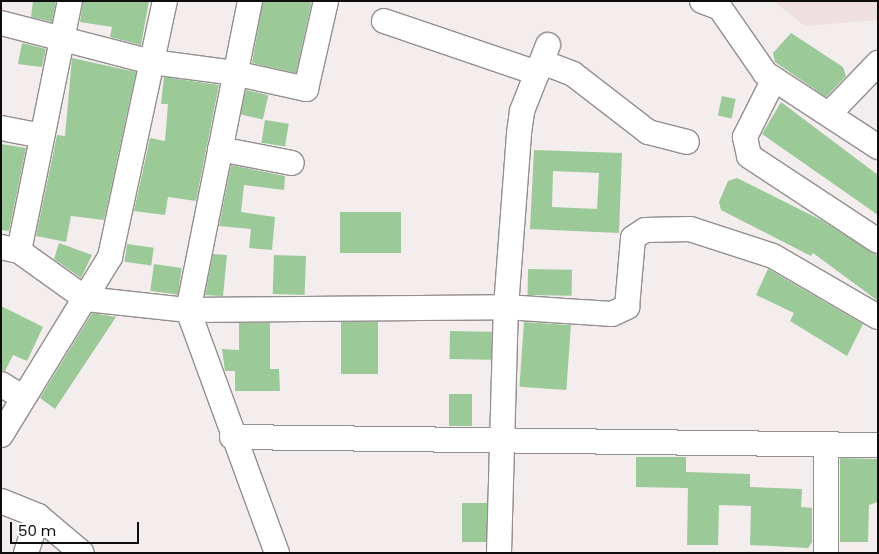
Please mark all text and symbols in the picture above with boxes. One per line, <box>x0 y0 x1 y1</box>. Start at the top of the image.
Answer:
scale bar <box>12 512 141 544</box>
text: 50 m <box>18 520 56 541</box>

